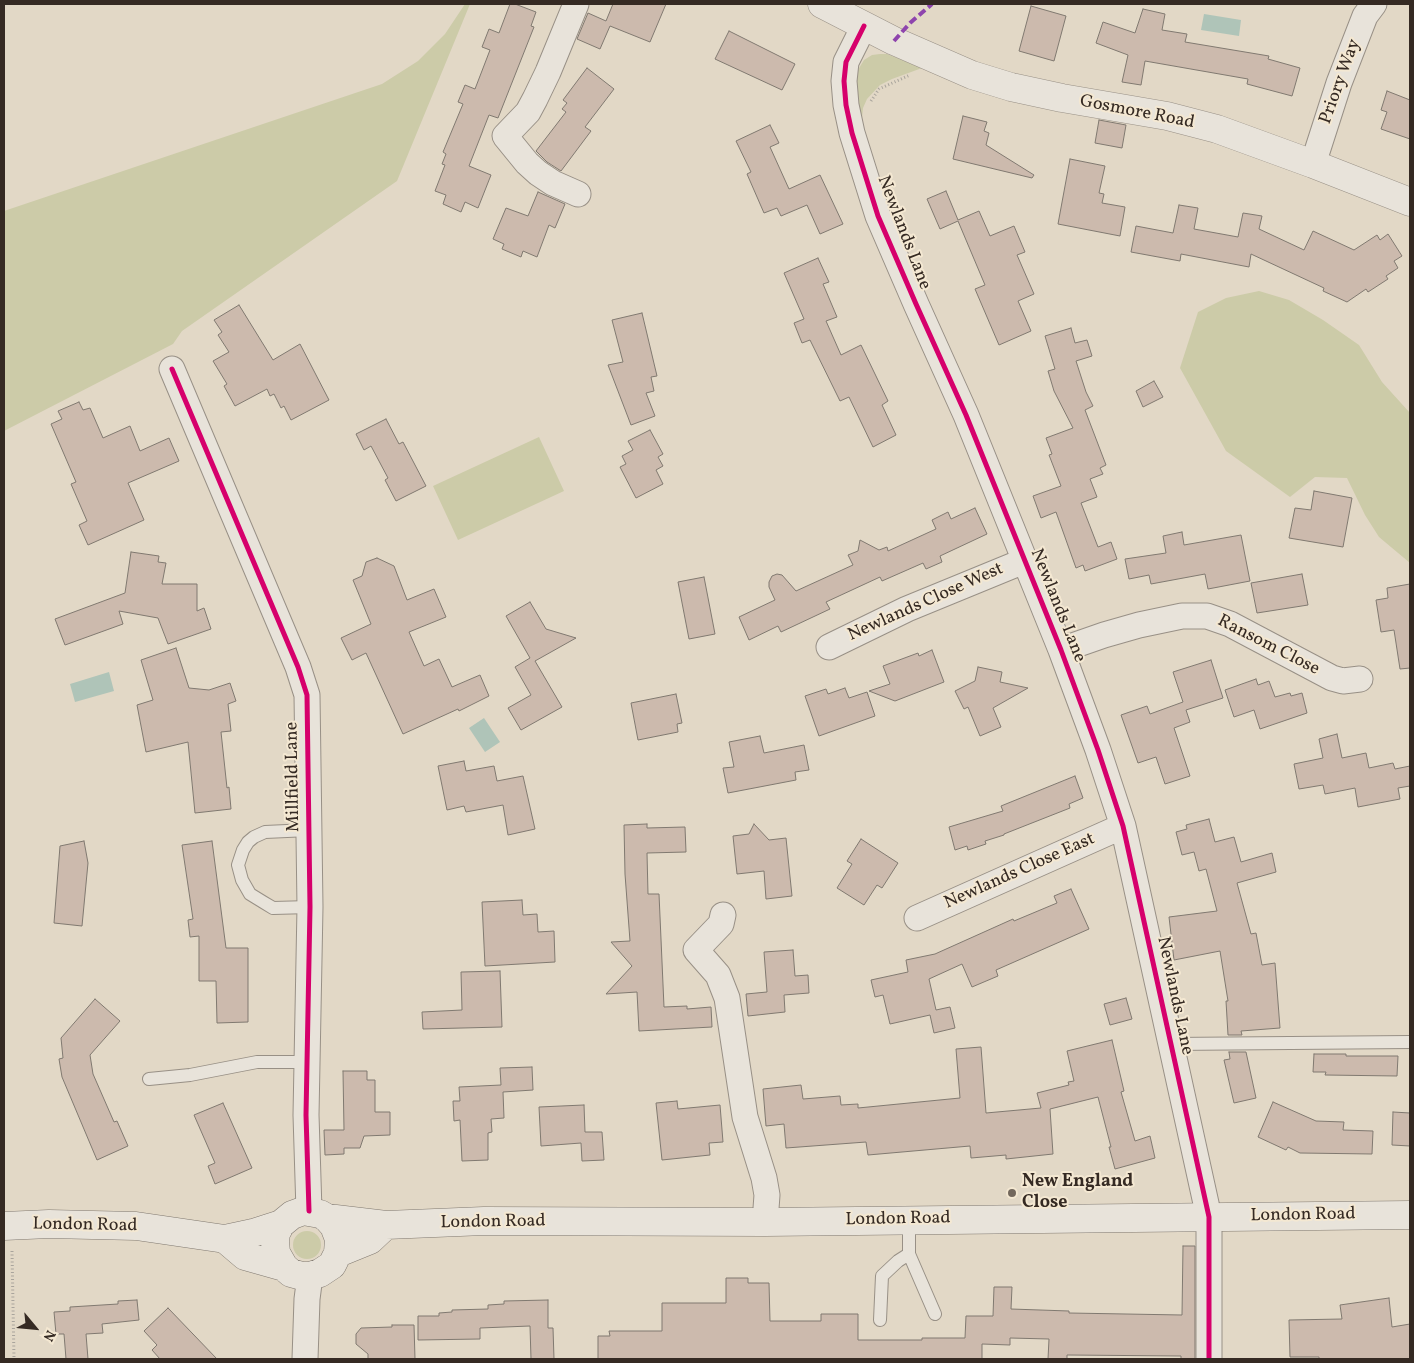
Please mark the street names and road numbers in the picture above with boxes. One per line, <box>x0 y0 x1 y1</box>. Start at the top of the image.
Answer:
street label: Priory Way <box>1316 37 1366 127</box>
street label: Gosmore Road <box>1078 91 1196 135</box>
street label: Newlands Lane <box>871 173 935 293</box>
street label: Newlands Lane <box>1024 546 1090 666</box>
street label: Newlands Close West <box>845 559 1007 647</box>
street label: Ransom Close <box>1213 611 1323 681</box>
street label: Millfield Lane <box>282 722 306 832</box>
street label: Newlands Close East <box>941 829 1099 915</box>
street label: Newlands Lane <box>1151 935 1197 1057</box>
street label: London Road <box>1250 1204 1356 1228</box>
street label: London Road <box>845 1208 951 1232</box>
street label: London Road <box>440 1211 546 1235</box>
street label: London Road <box>32 1214 138 1238</box>

